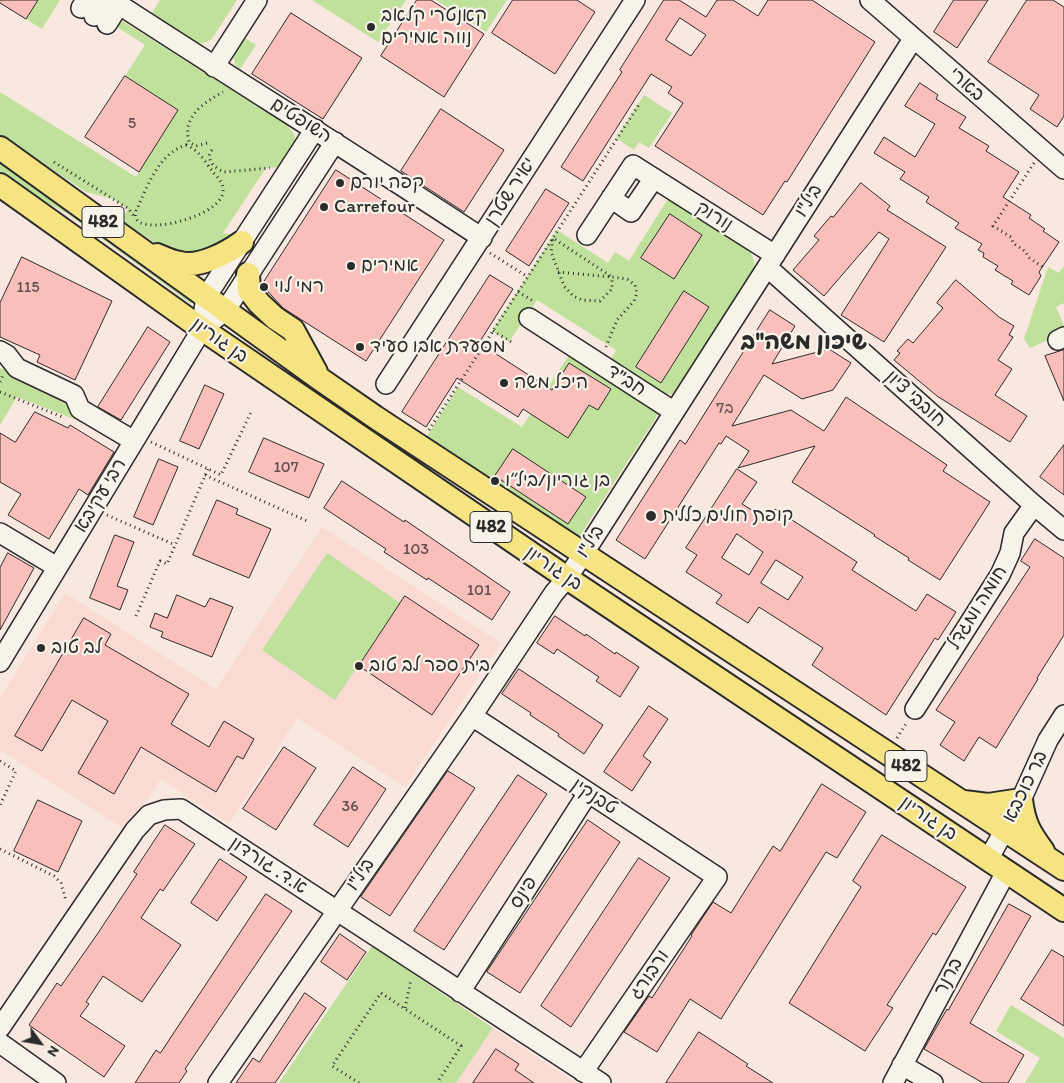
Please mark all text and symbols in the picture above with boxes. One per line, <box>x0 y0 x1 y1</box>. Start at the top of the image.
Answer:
place label: קאנטרי קלאב נווה אמירים <box>381 5 487 49</box>
marker: קאנטרי קלאב נווה אמירים <box>365 21 377 33</box>
street label: בארי <box>943 63 989 107</box>
street label: השופטים <box>266 93 336 149</box>
house number: 5 <box>128 114 136 134</box>
street label: יאיר שטרן <box>481 154 541 230</box>
place label: קפה יורם <box>350 172 424 194</box>
marker: קפה יורם <box>334 177 346 189</box>
street label: ביל"ו <box>790 180 828 222</box>
place label: Carrefour <box>334 196 415 218</box>
street label: נורוק <box>691 197 737 237</box>
marker: Carrefour <box>318 201 330 213</box>
road number: 482 <box>82 206 124 238</box>
place label: אמירים <box>361 255 419 277</box>
marker: אמירים <box>345 260 357 272</box>
place label: רמי לוי <box>274 276 324 298</box>
house number: 115 <box>16 278 40 298</box>
marker: רמי לוי <box>258 281 270 293</box>
street label: בן גוריון <box>186 313 252 369</box>
district label: שיכון משה"ב <box>741 329 867 357</box>
place label: מסעדת אבו סעיד <box>370 336 506 358</box>
marker: מסעדת אבו סעיד <box>354 341 366 353</box>
street label: חב"ד <box>602 360 650 402</box>
street label: חובבי ציון <box>880 366 950 432</box>
place label: היכל משה <box>514 372 588 394</box>
marker: היכל משה <box>498 377 510 389</box>
house number: 7ב <box>716 399 734 419</box>
street label: רבי עקיבא <box>70 455 132 537</box>
house number: 107 <box>273 458 299 478</box>
place label: בן גוריון/ביל״ו <box>505 470 610 492</box>
marker: בן גוריון/ביל״ו <box>489 475 501 487</box>
place label: קופת חולים כללית <box>662 505 793 527</box>
marker: קופת חולים כללית <box>644 509 658 523</box>
road number: 482 <box>470 512 512 542</box>
street label: ביל"ו <box>572 521 610 563</box>
house number: 103 <box>403 540 429 560</box>
street label: בן גוריון <box>520 542 586 596</box>
street label: חומה ומגדל <box>943 562 1013 654</box>
house number: 101 <box>467 581 491 601</box>
place label: לב טוב <box>51 637 102 659</box>
marker: לב טוב <box>35 642 47 654</box>
place label: בית ספר לב טוב <box>369 655 490 677</box>
marker: בית ספר לב טוב <box>353 660 365 672</box>
street label: בר כוכבא <box>999 747 1053 827</box>
road number: 482 <box>885 750 927 781</box>
street label: טבנקין <box>567 774 621 820</box>
street label: בן גוריון <box>895 792 961 846</box>
house number: 36 <box>341 797 359 817</box>
street label: א.ד. גורדון <box>225 832 311 900</box>
street label: ביל"ו <box>342 854 380 896</box>
street label: פינס <box>505 873 543 913</box>
street label: ורבורג <box>625 946 675 1004</box>
street label: ברנר <box>930 954 968 1000</box>
north arrow <box>15 1018 65 1068</box>
text: N <box>43 1043 63 1060</box>

